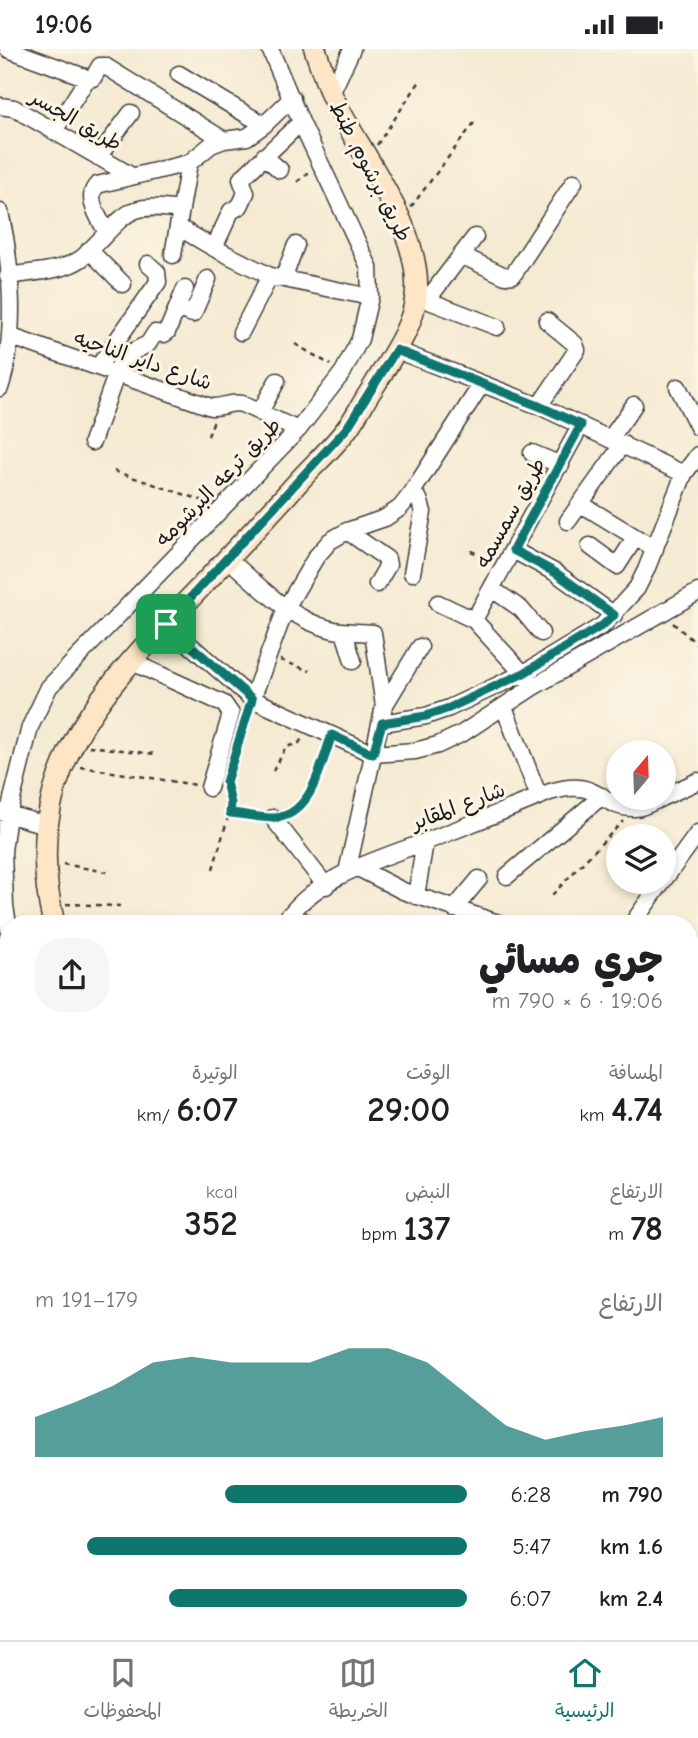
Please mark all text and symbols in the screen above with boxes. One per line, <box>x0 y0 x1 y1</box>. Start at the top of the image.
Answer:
text: 19:06 <box>35 10 93 40</box>
street label: طريق الجسر <box>24 83 126 156</box>
street label: طريق برشوم, طنط <box>322 97 417 247</box>
street label: شارع داير الناحيه <box>70 325 215 398</box>
street label: طريق ترعه البرشومه <box>150 413 287 553</box>
street label: طريق سمسمه <box>470 454 550 572</box>
pin <box>136 594 196 654</box>
icon: arrive <box>147 605 185 643</box>
north arrow <box>606 740 676 810</box>
map controls <box>606 740 676 894</box>
street label: شارع المقابر <box>406 777 510 838</box>
button: layers <box>606 824 676 894</box>
button: share <box>35 938 109 1012</box>
text: جري مسائي <box>479 939 663 983</box>
text: 19:06 · 6 × 790 m <box>491 987 663 1014</box>
text: الوتيرة <box>192 1062 238 1084</box>
text: الوقت <box>406 1062 450 1084</box>
text: المسافة <box>609 1062 663 1084</box>
text: 6:07 <box>176 1089 238 1130</box>
text: 29:00 <box>367 1089 450 1130</box>
text: 4.74 <box>611 1089 663 1130</box>
text: /km <box>137 1104 176 1126</box>
text: km <box>580 1104 611 1126</box>
text: kcal <box>206 1181 238 1203</box>
text: النبض <box>405 1181 450 1203</box>
text: الارتفاع <box>610 1181 663 1203</box>
text: 352 <box>184 1203 238 1244</box>
text: 137 <box>404 1208 450 1249</box>
text: 78 <box>630 1208 663 1249</box>
text: bpm <box>361 1223 404 1245</box>
text: m <box>608 1223 630 1245</box>
text: 179–191 m <box>35 1286 138 1313</box>
text: الارتفاع <box>599 1290 663 1317</box>
text: 6:28 <box>510 1481 551 1508</box>
text: 790 m <box>601 1481 663 1508</box>
text: 5:47 <box>512 1533 551 1560</box>
text: 1.6 km <box>600 1533 663 1560</box>
text: 6:07 <box>509 1585 551 1612</box>
text: 2.4 km <box>599 1585 663 1612</box>
tab: المحفوظات <box>83 1654 162 1727</box>
tab: الخريطة <box>329 1654 388 1727</box>
tab: الرئيسية <box>555 1654 615 1727</box>

